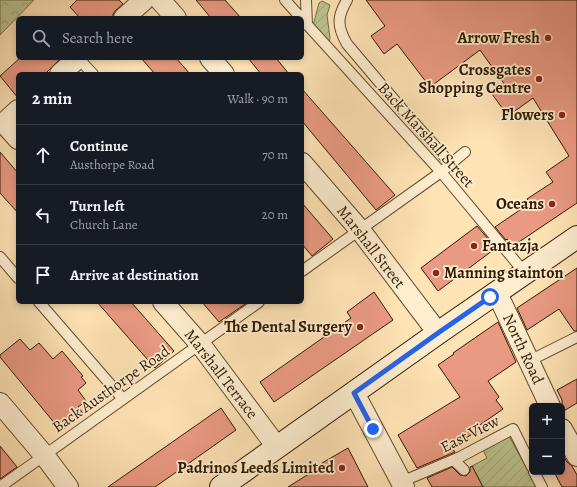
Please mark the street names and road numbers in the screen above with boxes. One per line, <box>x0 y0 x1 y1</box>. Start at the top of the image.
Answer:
street label: Back Marshall Street <box>373 78 479 192</box>
street label: Marshall Street <box>332 201 410 293</box>
street label: North Road <box>497 310 549 388</box>
street label: Marshall Terrace <box>179 324 263 424</box>
street label: Back Austhorpe Road <box>48 340 175 438</box>
street label: East View <box>437 409 504 458</box>

